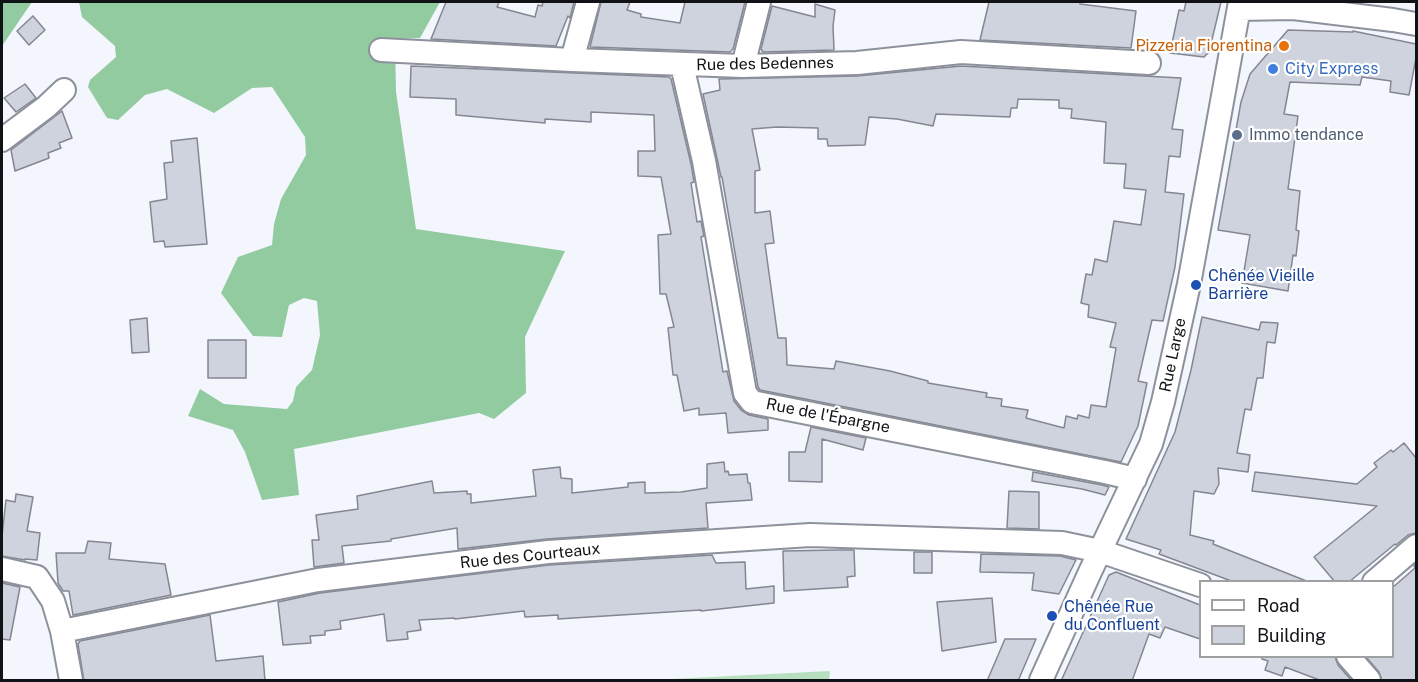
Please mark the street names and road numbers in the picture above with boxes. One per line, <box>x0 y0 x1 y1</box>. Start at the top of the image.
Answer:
street label: Rue des Bedennes <box>696 53 834 75</box>
street label: Rue Large <box>1156 316 1190 394</box>
street label: Rue de l'Épargne <box>764 395 892 437</box>
street label: Rue des Courteaux <box>459 539 601 573</box>

